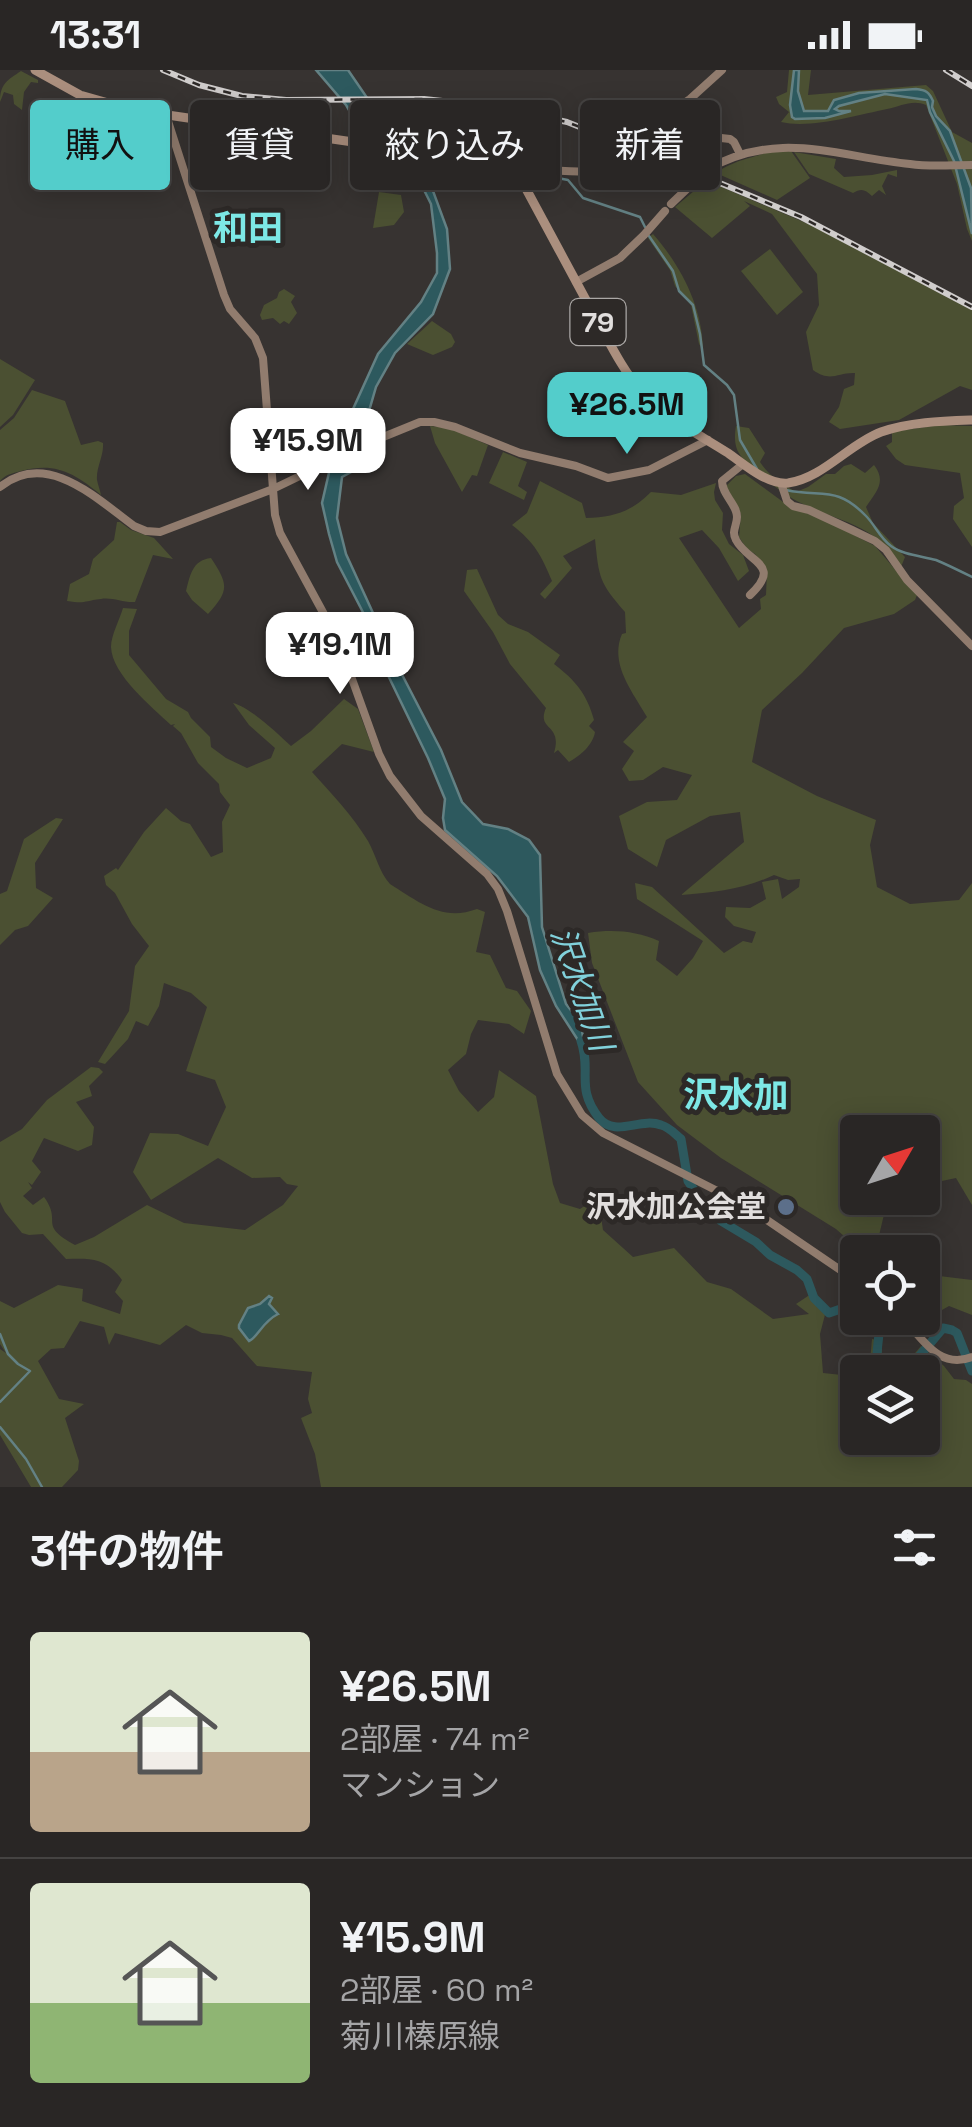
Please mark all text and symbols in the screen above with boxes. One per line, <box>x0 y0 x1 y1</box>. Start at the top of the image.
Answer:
text: 13:31 <box>50 11 141 59</box>
chip: 購入 <box>30 100 170 190</box>
chip: 賃貸 <box>190 100 330 190</box>
chip: 絞り込み <box>350 100 560 190</box>
chip: 新着 <box>580 100 720 190</box>
district label: 和田 <box>213 206 283 250</box>
road number: 79 <box>570 299 626 345</box>
pin: ¥26.5M <box>546 372 708 457</box>
text: ¥26.5M <box>569 384 685 424</box>
pin: ¥15.9M <box>227 408 389 493</box>
text: ¥15.9M <box>253 420 363 460</box>
pin: ¥19.1M <box>259 612 421 697</box>
text: ¥19.1M <box>288 624 392 664</box>
water label: 沢水加川 <box>542 922 623 1059</box>
district label: 沢水加 <box>683 1073 789 1117</box>
north arrow <box>840 1115 940 1215</box>
map controls <box>840 1115 940 1455</box>
place label: 沢水加公会堂 <box>586 1187 766 1226</box>
marker: 沢水加公会堂 <box>775 1196 797 1218</box>
button: locate <box>840 1235 940 1335</box>
button: layers <box>840 1355 940 1455</box>
icon: filters <box>887 1520 942 1575</box>
text: 3件の物件 <box>30 1525 224 1578</box>
text: ¥26.5M <box>340 1660 492 1713</box>
icon: home <box>110 1672 230 1792</box>
text: 2部屋 · 74 m² <box>340 1719 529 1759</box>
text: マンション <box>340 1765 500 1805</box>
text: ¥15.9M <box>340 1911 486 1964</box>
icon: home <box>110 1923 230 2043</box>
text: 2部屋 · 60 m² <box>340 1970 533 2010</box>
text: 菊川榛原線 <box>340 2016 500 2056</box>

